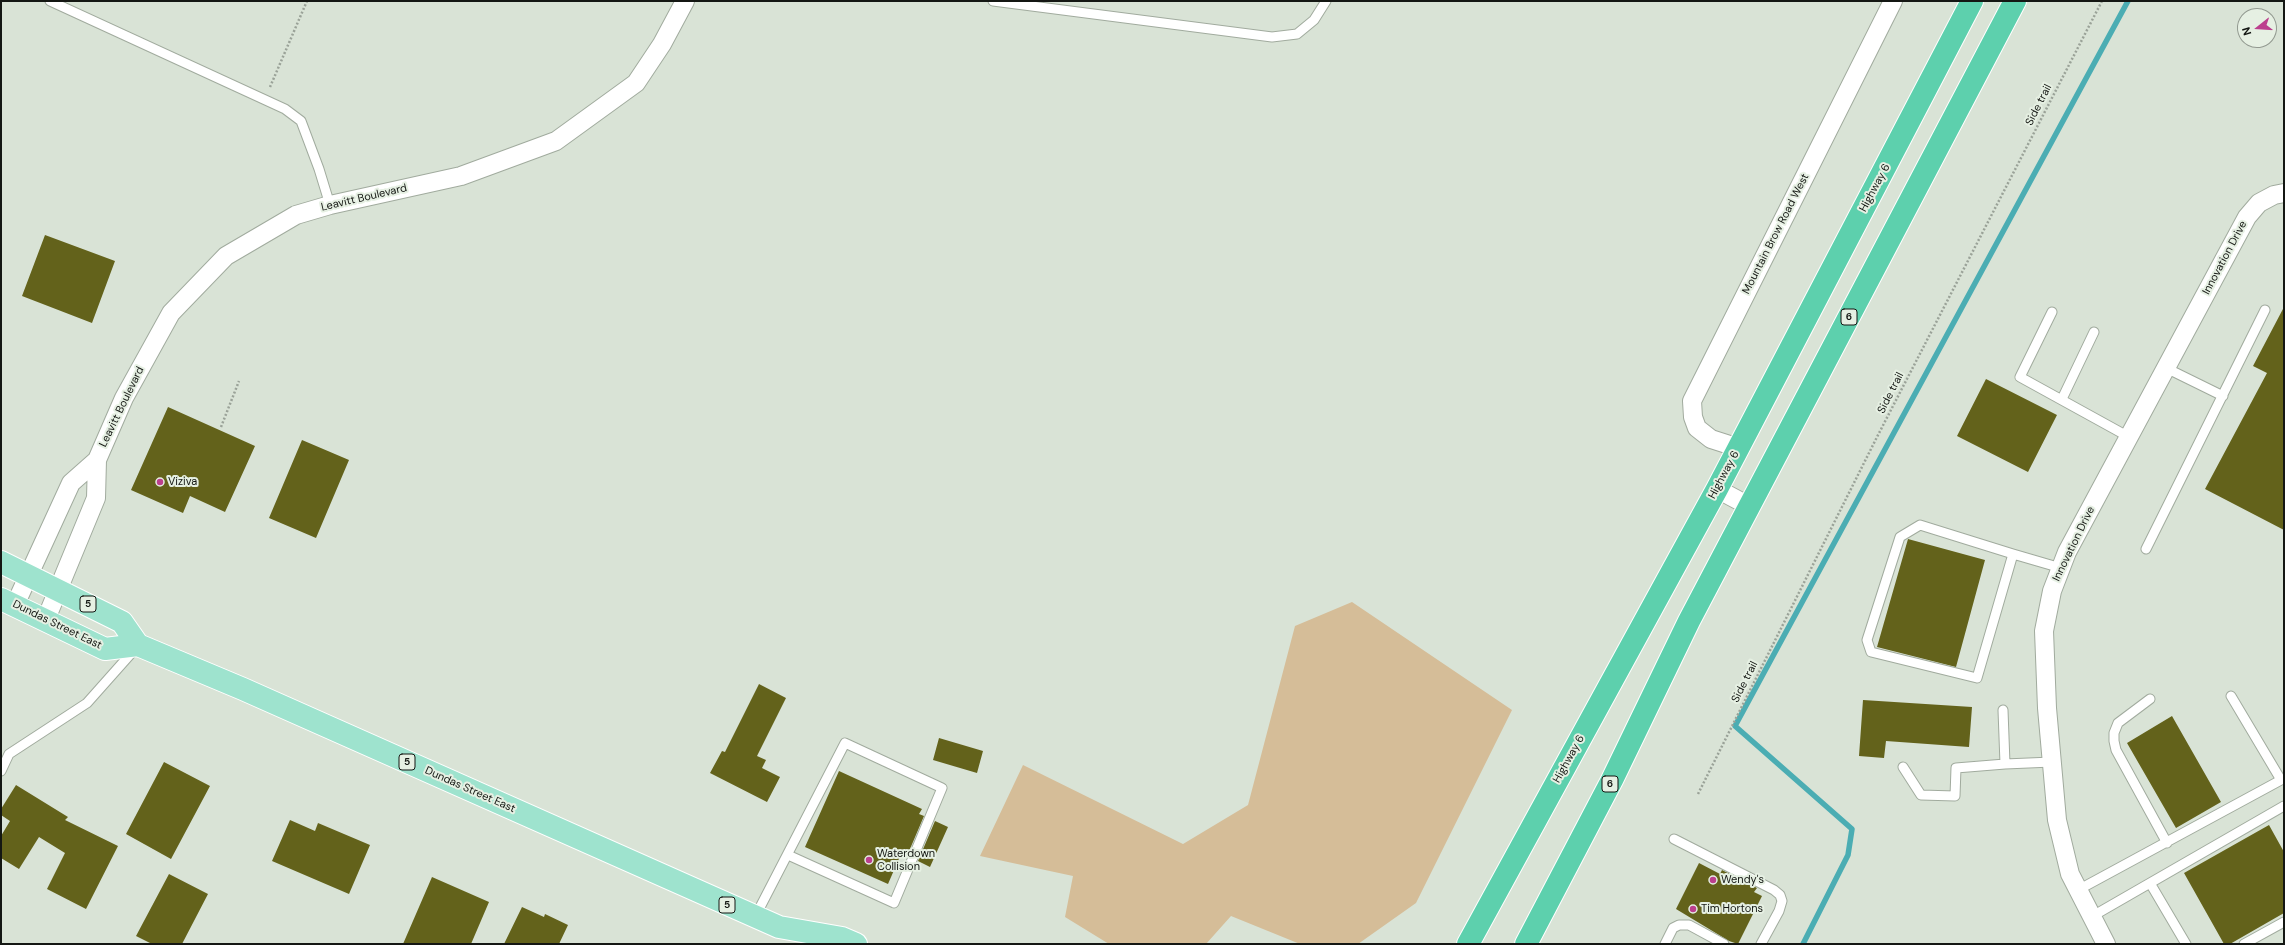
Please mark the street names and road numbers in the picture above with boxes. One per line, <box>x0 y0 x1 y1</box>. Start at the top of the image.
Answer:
street label: Side trail <box>2023 82 2055 128</box>
street label: Highway 6 <box>1857 162 1893 214</box>
street label: Mountain Brow Road West <box>1740 172 1812 296</box>
street label: Leavitt Boulevard <box>320 182 408 214</box>
street label: Innovation Drive <box>2200 219 2250 297</box>
road number: 6 <box>1841 309 1857 325</box>
street label: Leavitt Boulevard <box>97 365 147 449</box>
street label: Side trail <box>1875 370 1907 416</box>
street label: Highway 6 <box>1706 449 1742 501</box>
street label: Innovation Drive <box>2050 504 2098 584</box>
road number: 5 <box>80 596 96 612</box>
street label: Dundas Street East <box>10 598 104 652</box>
street label: Side trail <box>1729 659 1761 705</box>
street label: Highway 6 <box>1550 733 1588 785</box>
road number: 5 <box>399 754 415 770</box>
street label: Dundas Street East <box>423 764 517 816</box>
road number: 6 <box>1602 776 1618 792</box>
road number: 5 <box>719 897 735 913</box>

